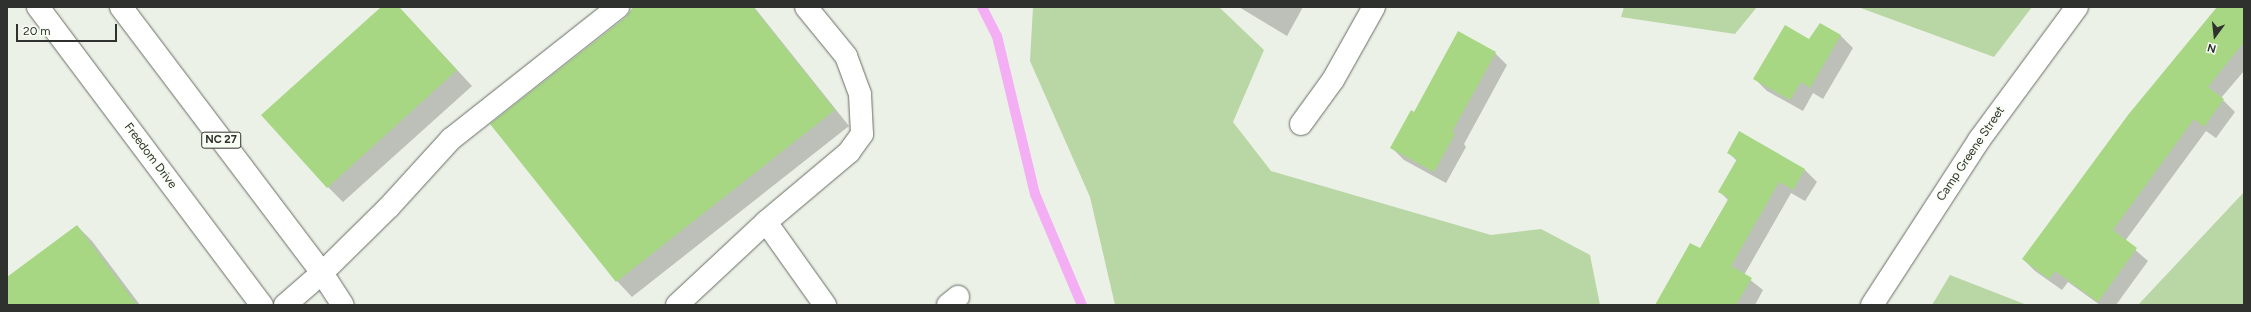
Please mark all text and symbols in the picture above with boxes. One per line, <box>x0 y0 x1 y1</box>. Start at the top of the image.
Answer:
scale bar <box>18 16 119 42</box>
north arrow <box>2195 16 2235 56</box>
text: 20 m <box>23 24 51 38</box>
text: N <box>2206 41 2218 55</box>
street label: Camp Greene Street <box>1934 104 2008 204</box>
street label: Freedom Drive <box>121 120 179 192</box>
road number: NC 27 <box>201 131 241 149</box>

